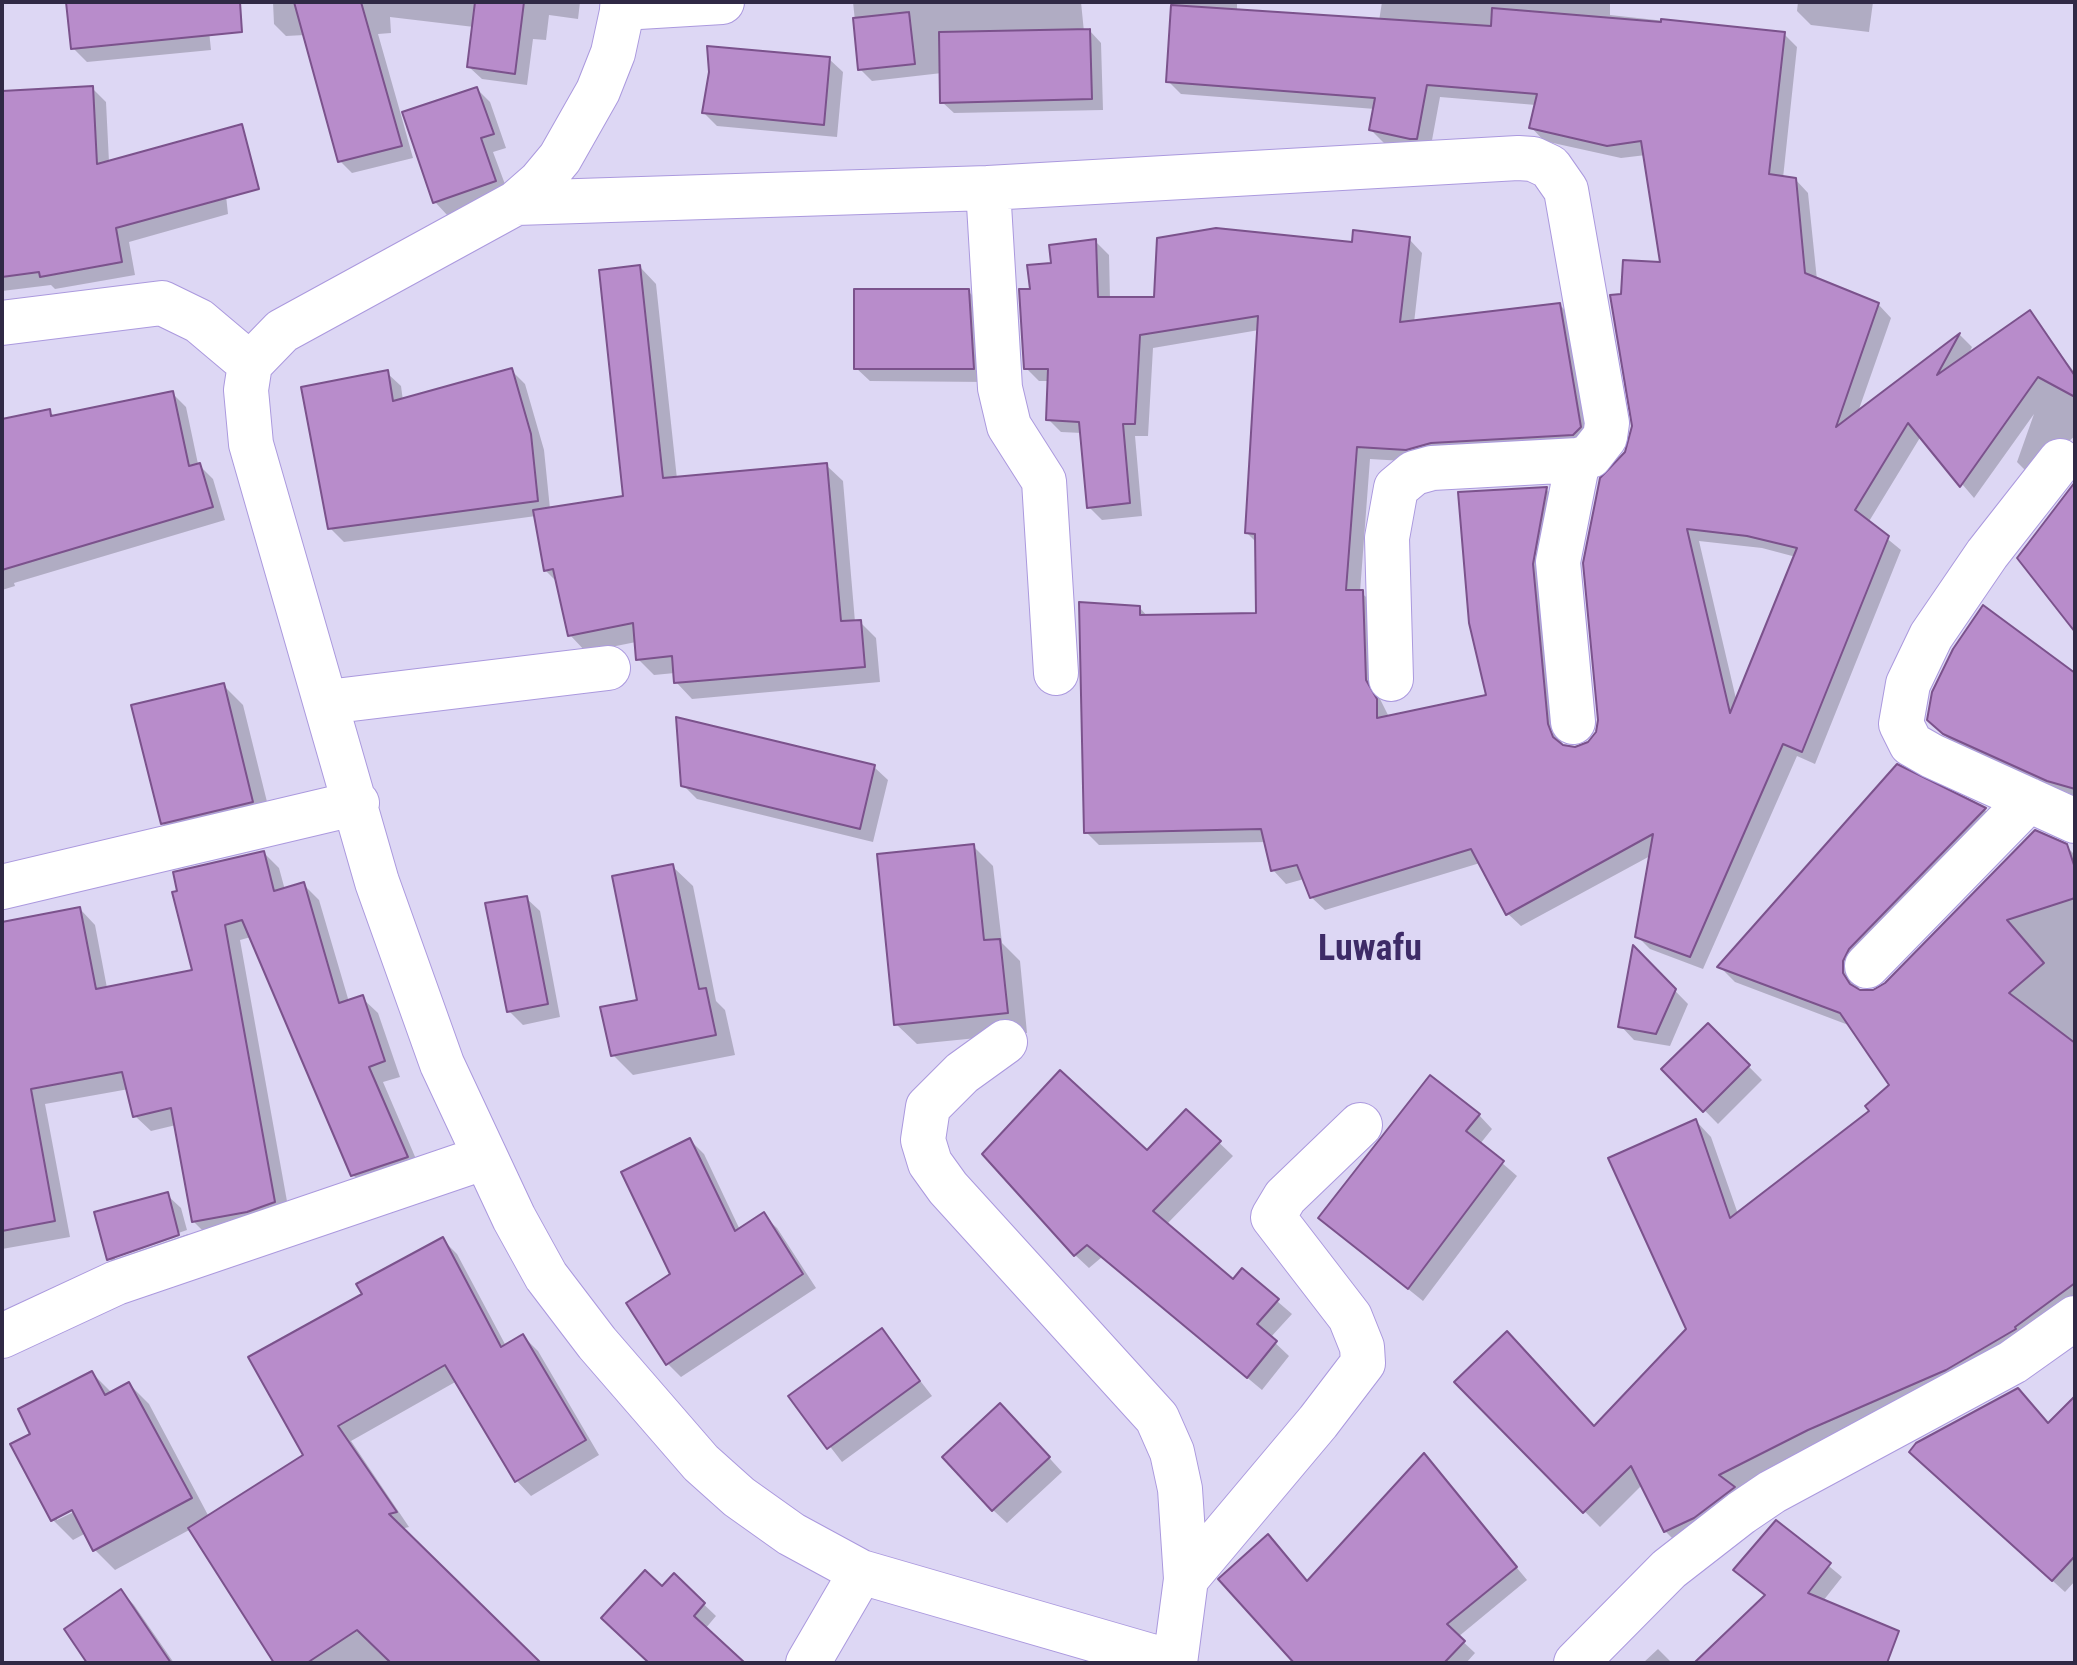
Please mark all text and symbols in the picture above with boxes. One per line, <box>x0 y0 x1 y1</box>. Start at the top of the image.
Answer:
district label: Luwafu <box>1318 929 1422 973</box>

